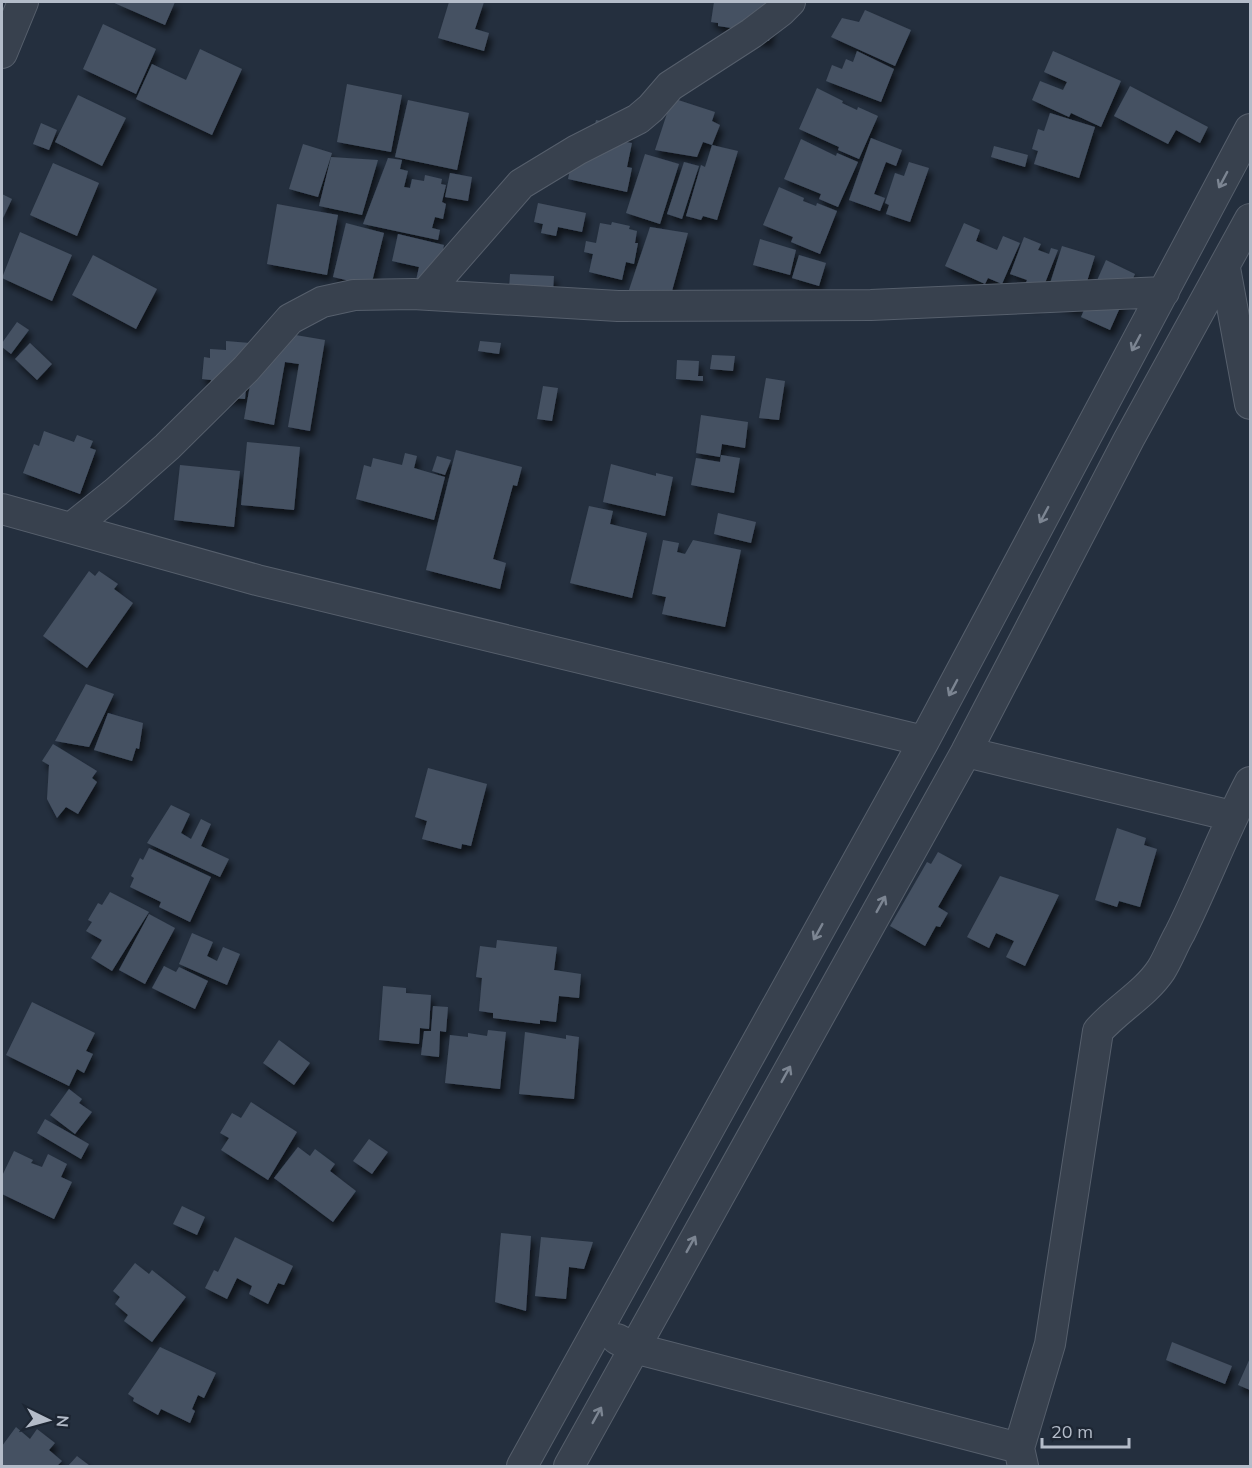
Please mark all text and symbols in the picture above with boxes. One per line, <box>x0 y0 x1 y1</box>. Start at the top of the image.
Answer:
one-way arrow <box>1217 171 1228 189</box>
one-way arrow <box>1130 334 1141 352</box>
one-way arrow <box>1038 506 1049 524</box>
one-way arrow <box>947 678 958 696</box>
one-way arrow <box>875 896 887 913</box>
one-way arrow <box>812 923 824 940</box>
one-way arrow <box>780 1066 792 1083</box>
one-way arrow <box>686 1236 697 1254</box>
north arrow <box>18 1390 78 1450</box>
one-way arrow <box>591 1407 603 1424</box>
scale bar <box>1042 1411 1129 1449</box>
text: N <box>52 1414 73 1428</box>
text: 20 m <box>1051 1420 1093 1443</box>

